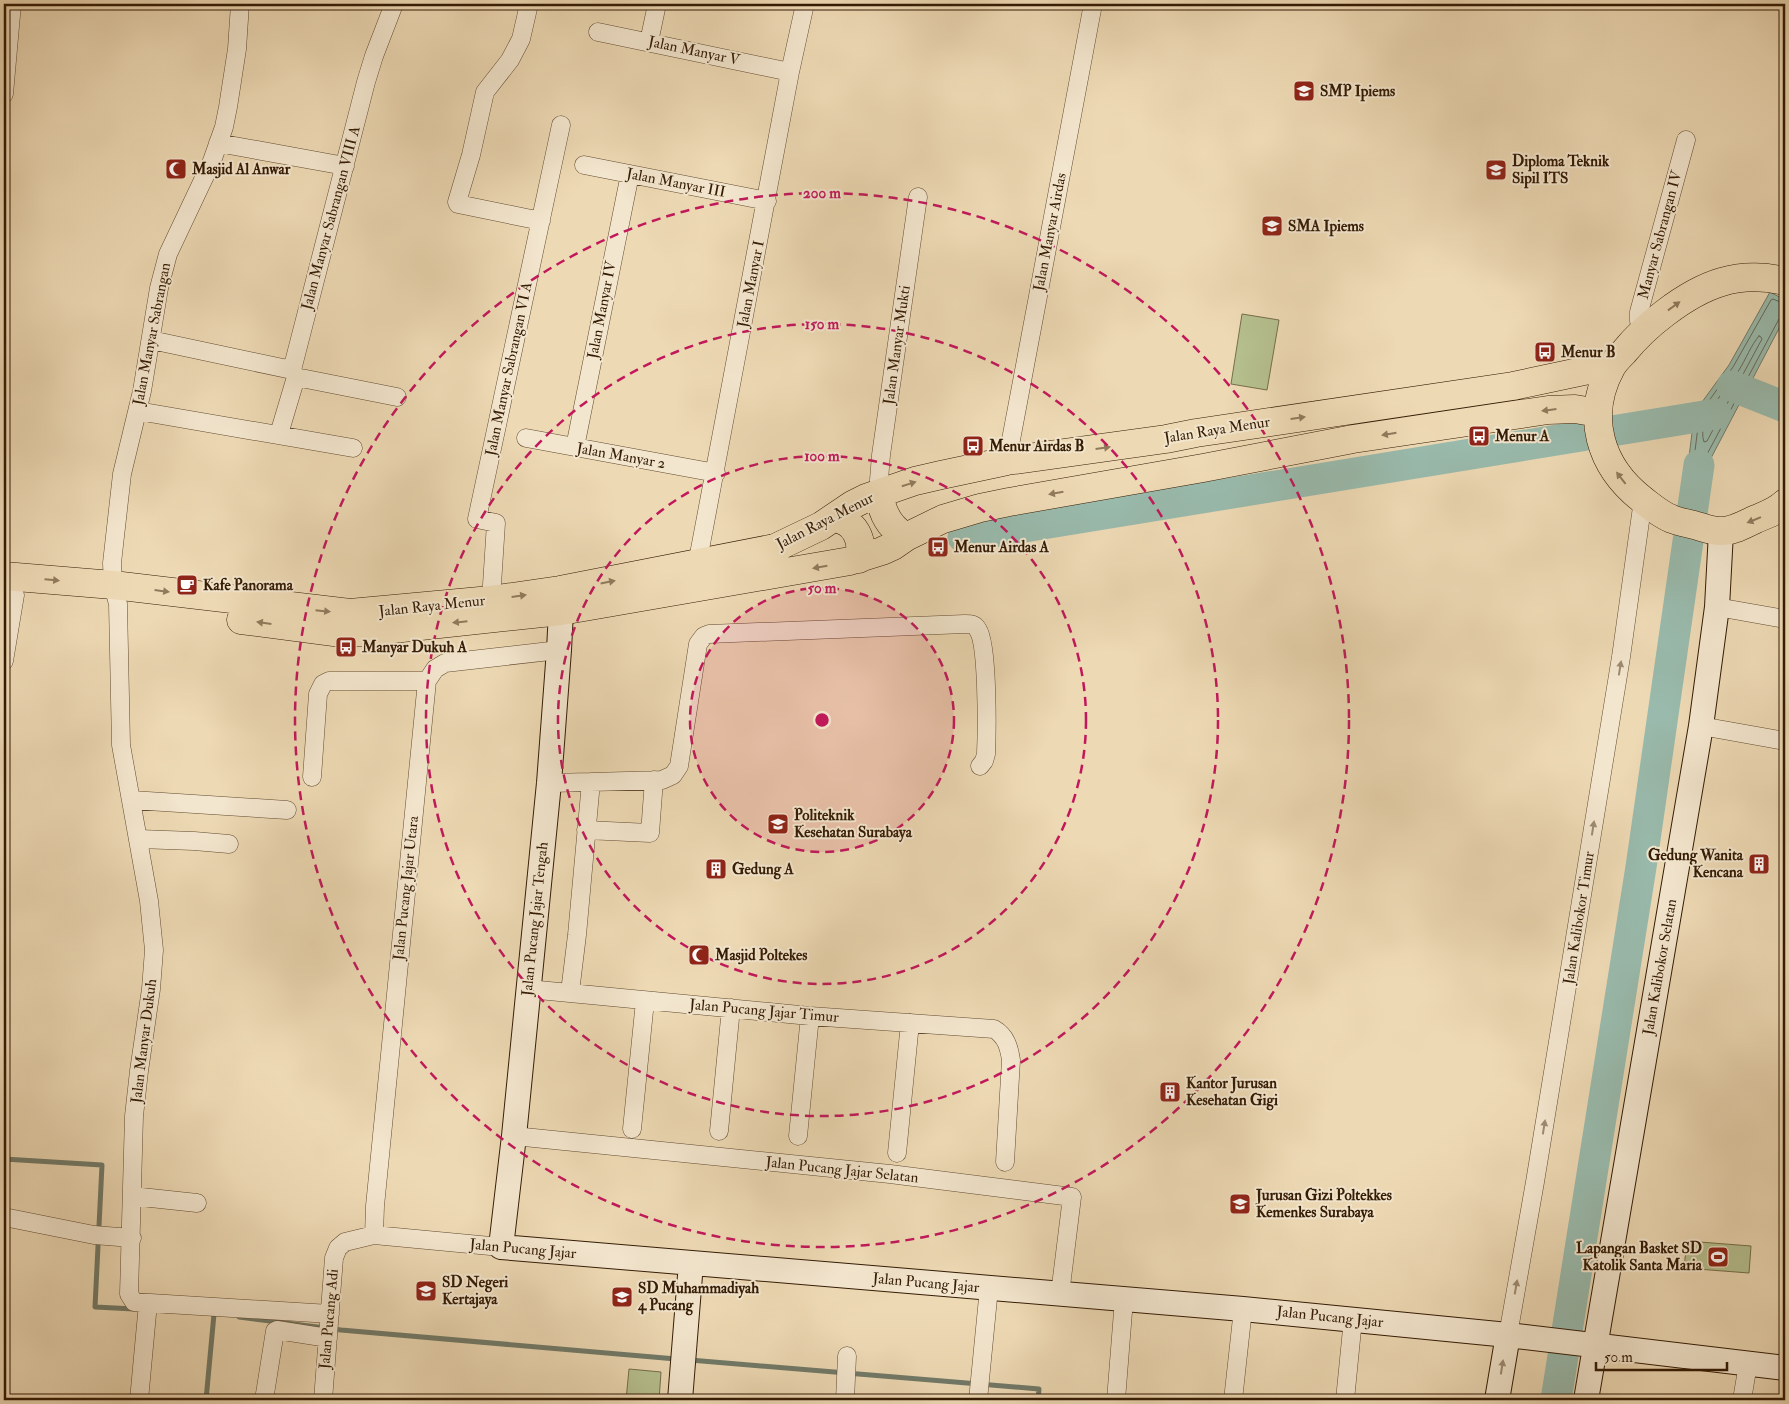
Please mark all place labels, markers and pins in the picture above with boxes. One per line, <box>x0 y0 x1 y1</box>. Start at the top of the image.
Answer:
school or university icon: SMP Ipiems <box>1292 79 1316 103</box>
place label: SMP Ipiems <box>1320 82 1395 102</box>
place label: Diploma Teknik Sipil ITS <box>1512 152 1610 189</box>
mosque icon: Masjid Al Anwar <box>164 157 188 181</box>
school or university icon: Diploma Teknik Sipil ITS <box>1484 158 1508 182</box>
place label: Masjid Al Anwar <box>191 160 291 179</box>
school or university icon: SMA Ipiems <box>1260 214 1284 238</box>
place label: SMA Ipiems <box>1288 217 1364 237</box>
bus stop icon: Menur B <box>1533 340 1557 364</box>
place label: Menur B <box>1560 343 1616 362</box>
bus stop icon: Menur A <box>1467 424 1491 448</box>
place label: Menur A <box>1494 427 1550 446</box>
bus stop icon: Menur Airdas B <box>961 434 985 458</box>
place label: Menur Airdas B <box>988 437 1085 456</box>
bus stop icon: Menur Airdas A <box>926 535 950 559</box>
place label: Menur Airdas A <box>953 538 1050 557</box>
cafe icon: Kafe Panorama <box>175 573 199 597</box>
place label: Kafe Panorama <box>203 576 294 595</box>
bus stop icon: Manyar Dukuh A <box>334 635 358 659</box>
place label: Manyar Dukuh A <box>361 638 467 658</box>
centre of rings <box>813 711 831 729</box>
place label: Politeknik Kesehatan Surabaya <box>794 806 913 843</box>
school or university icon: Politeknik Kesehatan Surabaya <box>766 812 790 836</box>
place label: Gedung Wanita Kencana <box>1648 846 1744 882</box>
building icon: Gedung Wanita Kencana <box>1747 852 1771 876</box>
building icon: Gedung A <box>704 857 728 881</box>
place label: Gedung A <box>732 860 794 880</box>
mosque icon: Masjid Poltekes <box>687 943 711 967</box>
place label: Masjid Poltekes <box>714 946 807 965</box>
place label: Kantor Jurusan Kesehatan Gigi <box>1186 1074 1278 1111</box>
building icon: Kantor Jurusan Kesehatan Gigi <box>1158 1080 1182 1104</box>
place label: Jurusan Gizi Poltekkes Kemenkes Surabaya <box>1255 1186 1392 1223</box>
school or university icon: Jurusan Gizi Poltekkes Kemenkes Surabaya <box>1228 1192 1252 1216</box>
place label: Lapangan Basket SD Katolik Santa Maria <box>1576 1239 1703 1275</box>
sports icon: Lapangan Basket SD Katolik Santa Maria <box>1706 1245 1730 1269</box>
place label: SD Negeri Kertajaya <box>442 1273 508 1310</box>
school or university icon: SD Negeri Kertajaya <box>414 1279 438 1303</box>
place label: SD Muhammadiyah 4 Pucang <box>637 1279 759 1316</box>
school or university icon: SD Muhammadiyah 4 Pucang <box>610 1285 634 1309</box>

